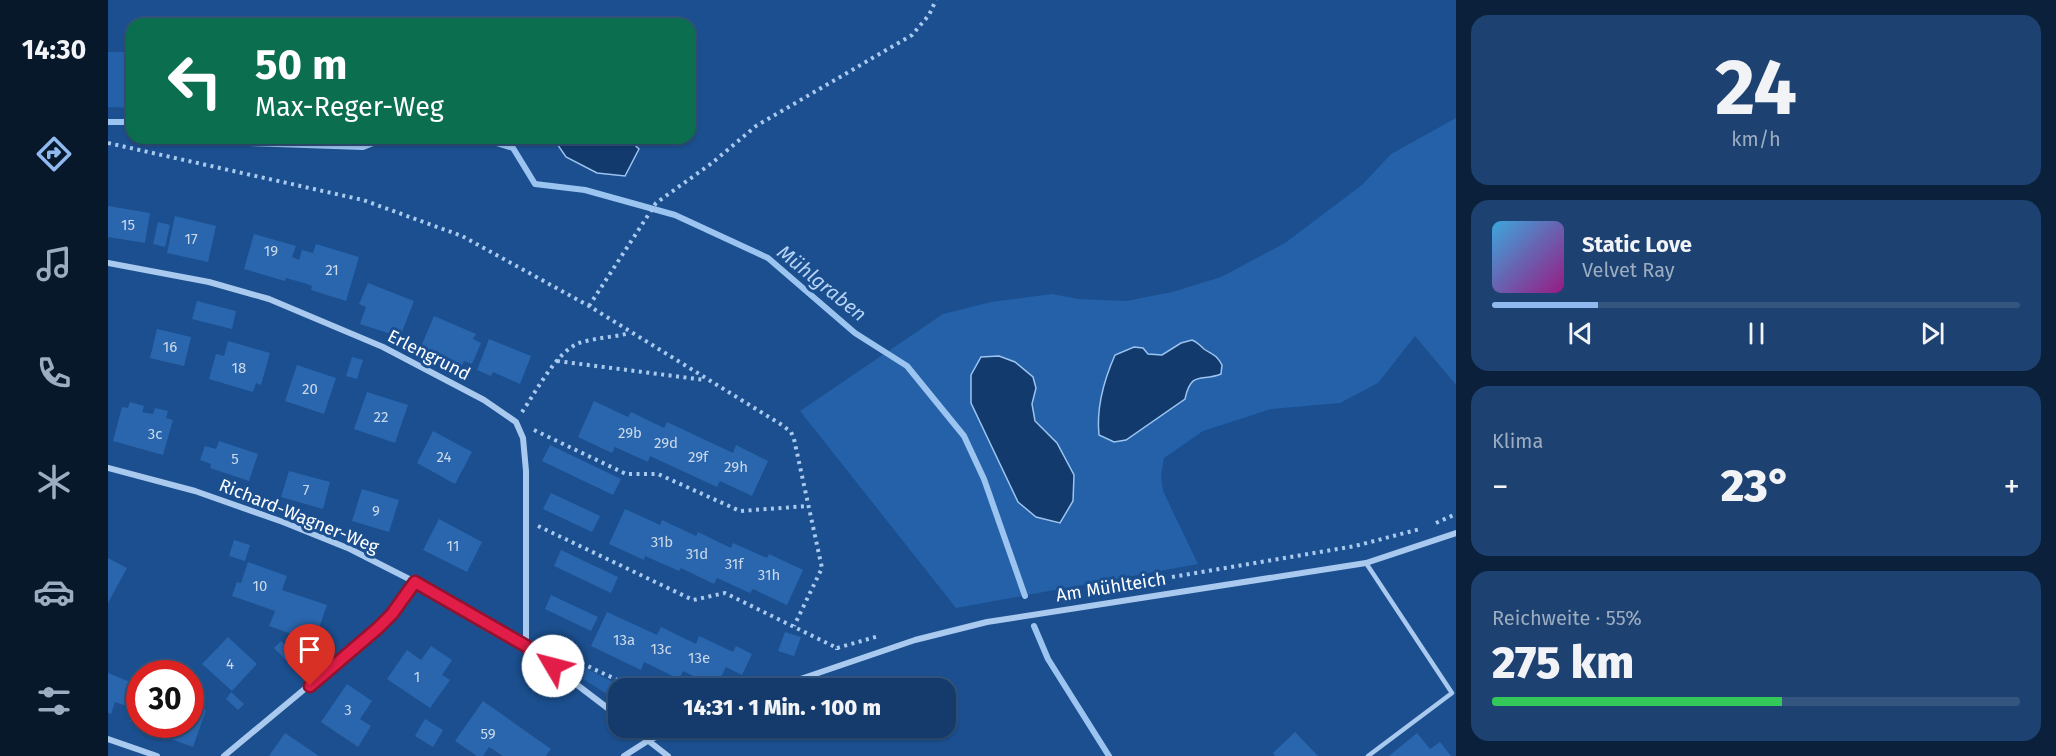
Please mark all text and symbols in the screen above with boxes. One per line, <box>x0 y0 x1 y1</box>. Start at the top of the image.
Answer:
text: 14:30 <box>22 34 86 66</box>
text: 50 m <box>255 40 348 90</box>
text: 24 <box>1715 41 1797 135</box>
icon: left <box>156 42 234 120</box>
text: Max-Reger-Weg <box>255 91 444 123</box>
text: km/h <box>1731 127 1781 151</box>
icon: directions <box>33 133 75 175</box>
house number: 15 <box>121 216 135 234</box>
house number: 17 <box>184 230 198 248</box>
text: Static Love <box>1582 231 1692 258</box>
water label: Mühlgraben <box>773 240 871 326</box>
house number: 19 <box>264 242 278 260</box>
icon: music <box>33 243 75 285</box>
text: Velvet Ray <box>1582 258 1675 282</box>
house number: 21 <box>325 261 339 279</box>
icon: previous <box>1564 317 1597 350</box>
icon: pause <box>1740 317 1773 350</box>
icon: next <box>1916 317 1949 350</box>
street label: Erlengrund <box>384 325 474 385</box>
house number: 16 <box>163 338 177 356</box>
icon: phone <box>33 352 75 394</box>
house number: 18 <box>232 359 246 377</box>
house number: 20 <box>302 380 318 398</box>
house number: 22 <box>374 408 388 426</box>
house number: 29b <box>618 424 642 442</box>
house number: 3c <box>148 425 162 443</box>
text: Klima <box>1492 429 1543 453</box>
house number: 29d <box>654 434 678 452</box>
house number: 24 <box>436 448 452 466</box>
house number: 29f <box>688 448 709 466</box>
house number: 5 <box>231 450 239 468</box>
house number: 29h <box>724 458 748 476</box>
text: 23° <box>1721 459 1791 513</box>
icon: climate <box>33 461 75 503</box>
text: − <box>1492 467 1509 507</box>
text: + <box>2004 467 2020 507</box>
street label: Richard-Wagner-Weg <box>216 474 383 558</box>
house number: 7 <box>303 481 310 499</box>
house number: 9 <box>372 502 380 520</box>
house number: 31b <box>651 533 673 551</box>
house number: 11 <box>447 537 459 555</box>
house number: 31d <box>686 545 708 563</box>
house number: 31f <box>725 555 744 573</box>
house number: 31h <box>758 566 780 584</box>
street label: Am Mühlteich <box>1054 567 1168 607</box>
icon: car <box>33 571 75 613</box>
house number: 10 <box>253 577 267 595</box>
text: Reichweite · 55% <box>1492 606 1642 630</box>
pin <box>284 624 335 686</box>
house number: 13a <box>613 631 635 649</box>
icon: arrive <box>293 633 326 666</box>
position arrow <box>521 634 585 698</box>
text: 275 km <box>1492 636 1634 690</box>
house number: 13c <box>650 640 672 658</box>
house number: 13e <box>688 649 710 667</box>
house number: 4 <box>226 655 234 673</box>
speed limit sign: 30 <box>126 660 204 738</box>
house number: 1 <box>414 668 420 686</box>
icon: filters <box>33 680 75 722</box>
text: 14:31 · 1 Min. · 100 m <box>683 694 881 721</box>
house number: 3 <box>344 701 352 719</box>
house number: 59 <box>480 725 496 743</box>

